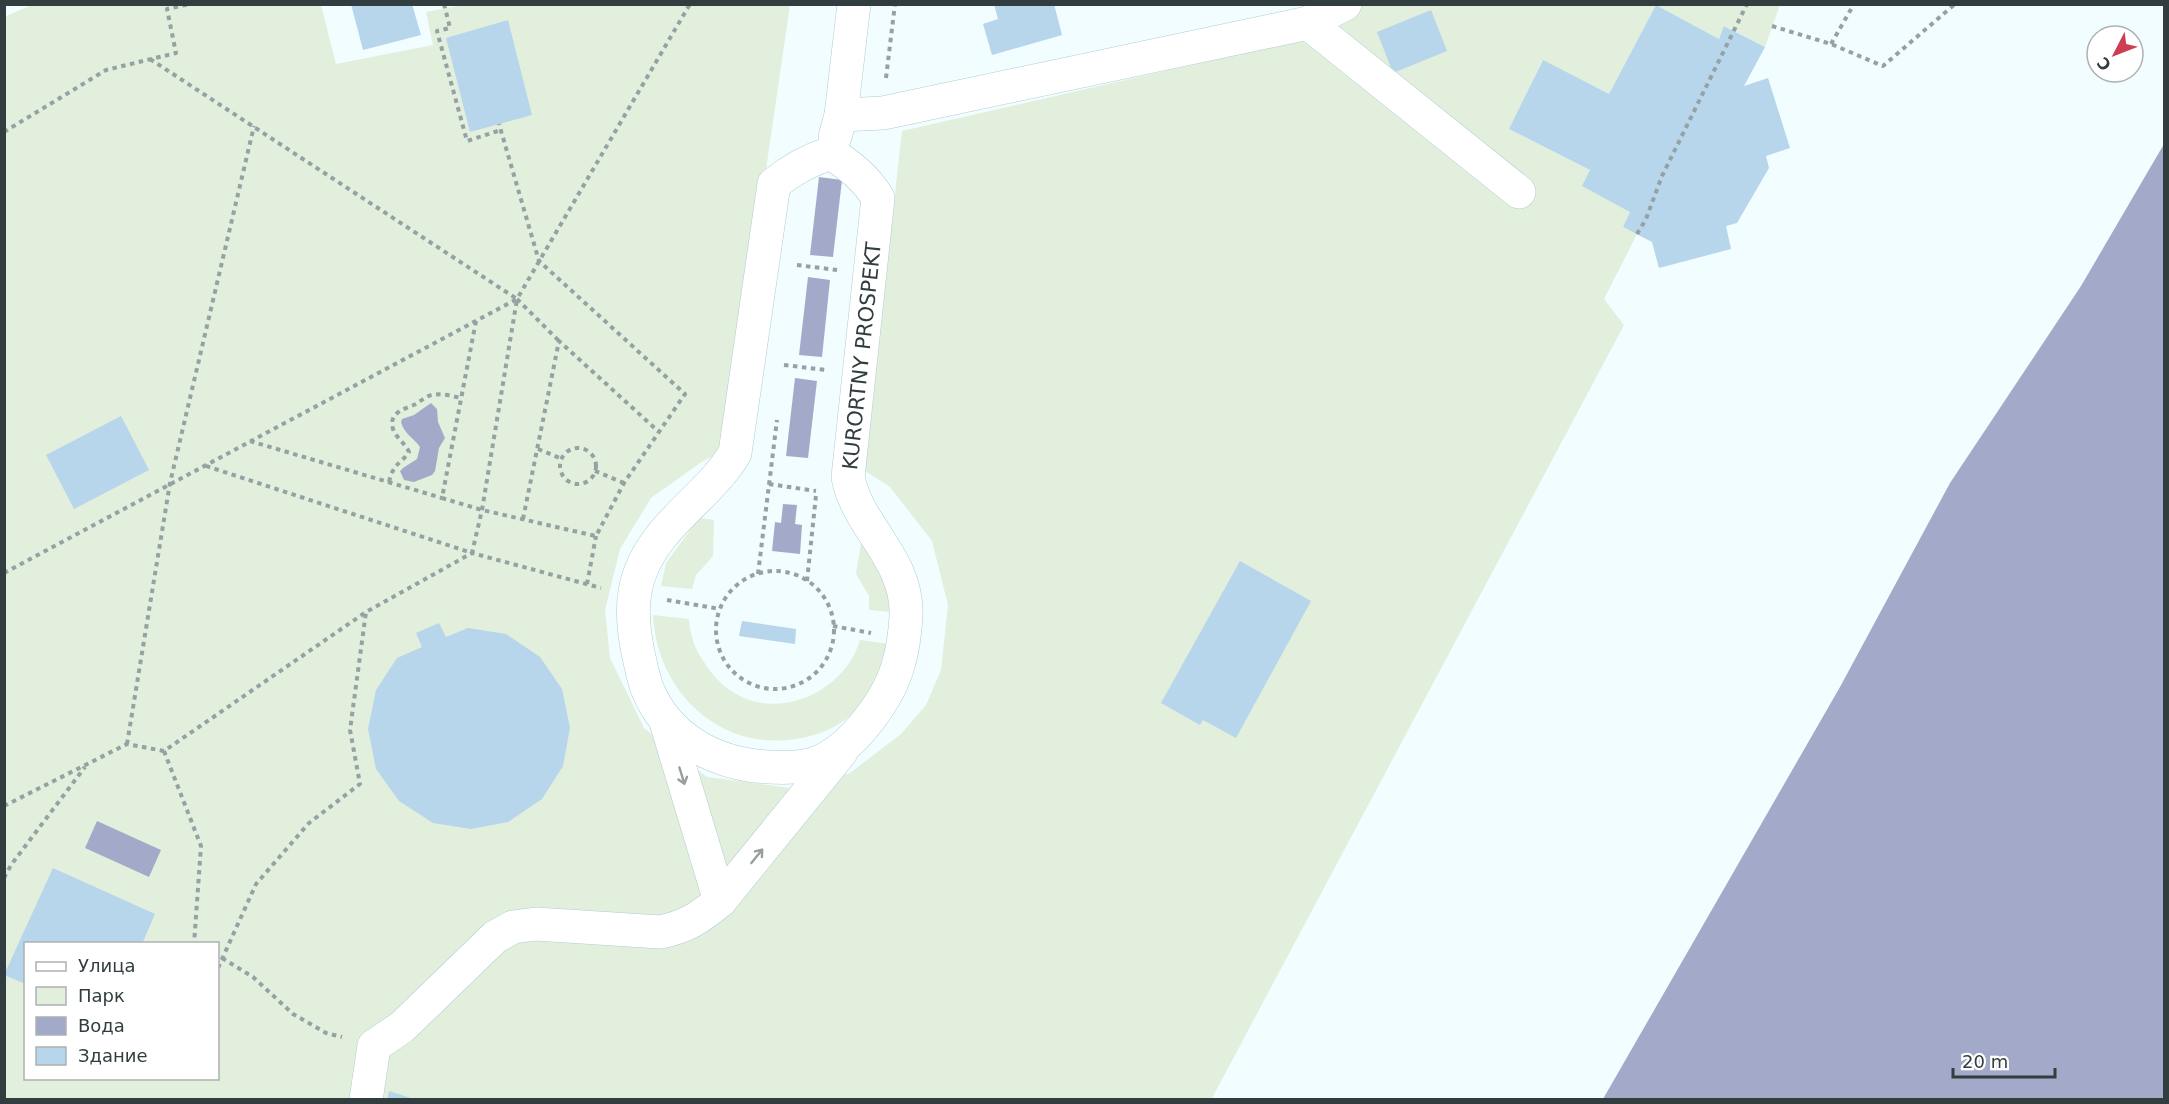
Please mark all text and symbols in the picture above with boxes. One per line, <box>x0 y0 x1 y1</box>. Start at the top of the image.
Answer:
north arrow <box>2085 24 2145 84</box>
text: С <box>2093 53 2115 74</box>
street label: KURORTNY PROSPEKT <box>838 241 886 471</box>
one-way arrow <box>677 766 688 785</box>
one-way arrow <box>750 848 763 864</box>
legend <box>24 942 219 1080</box>
text: Улица <box>78 955 135 976</box>
text: Парк <box>78 985 125 1006</box>
text: Вода <box>78 1015 125 1036</box>
scale bar <box>1953 1041 2055 1079</box>
text: Здание <box>78 1045 148 1066</box>
text: 20 m <box>1962 1051 2008 1072</box>

